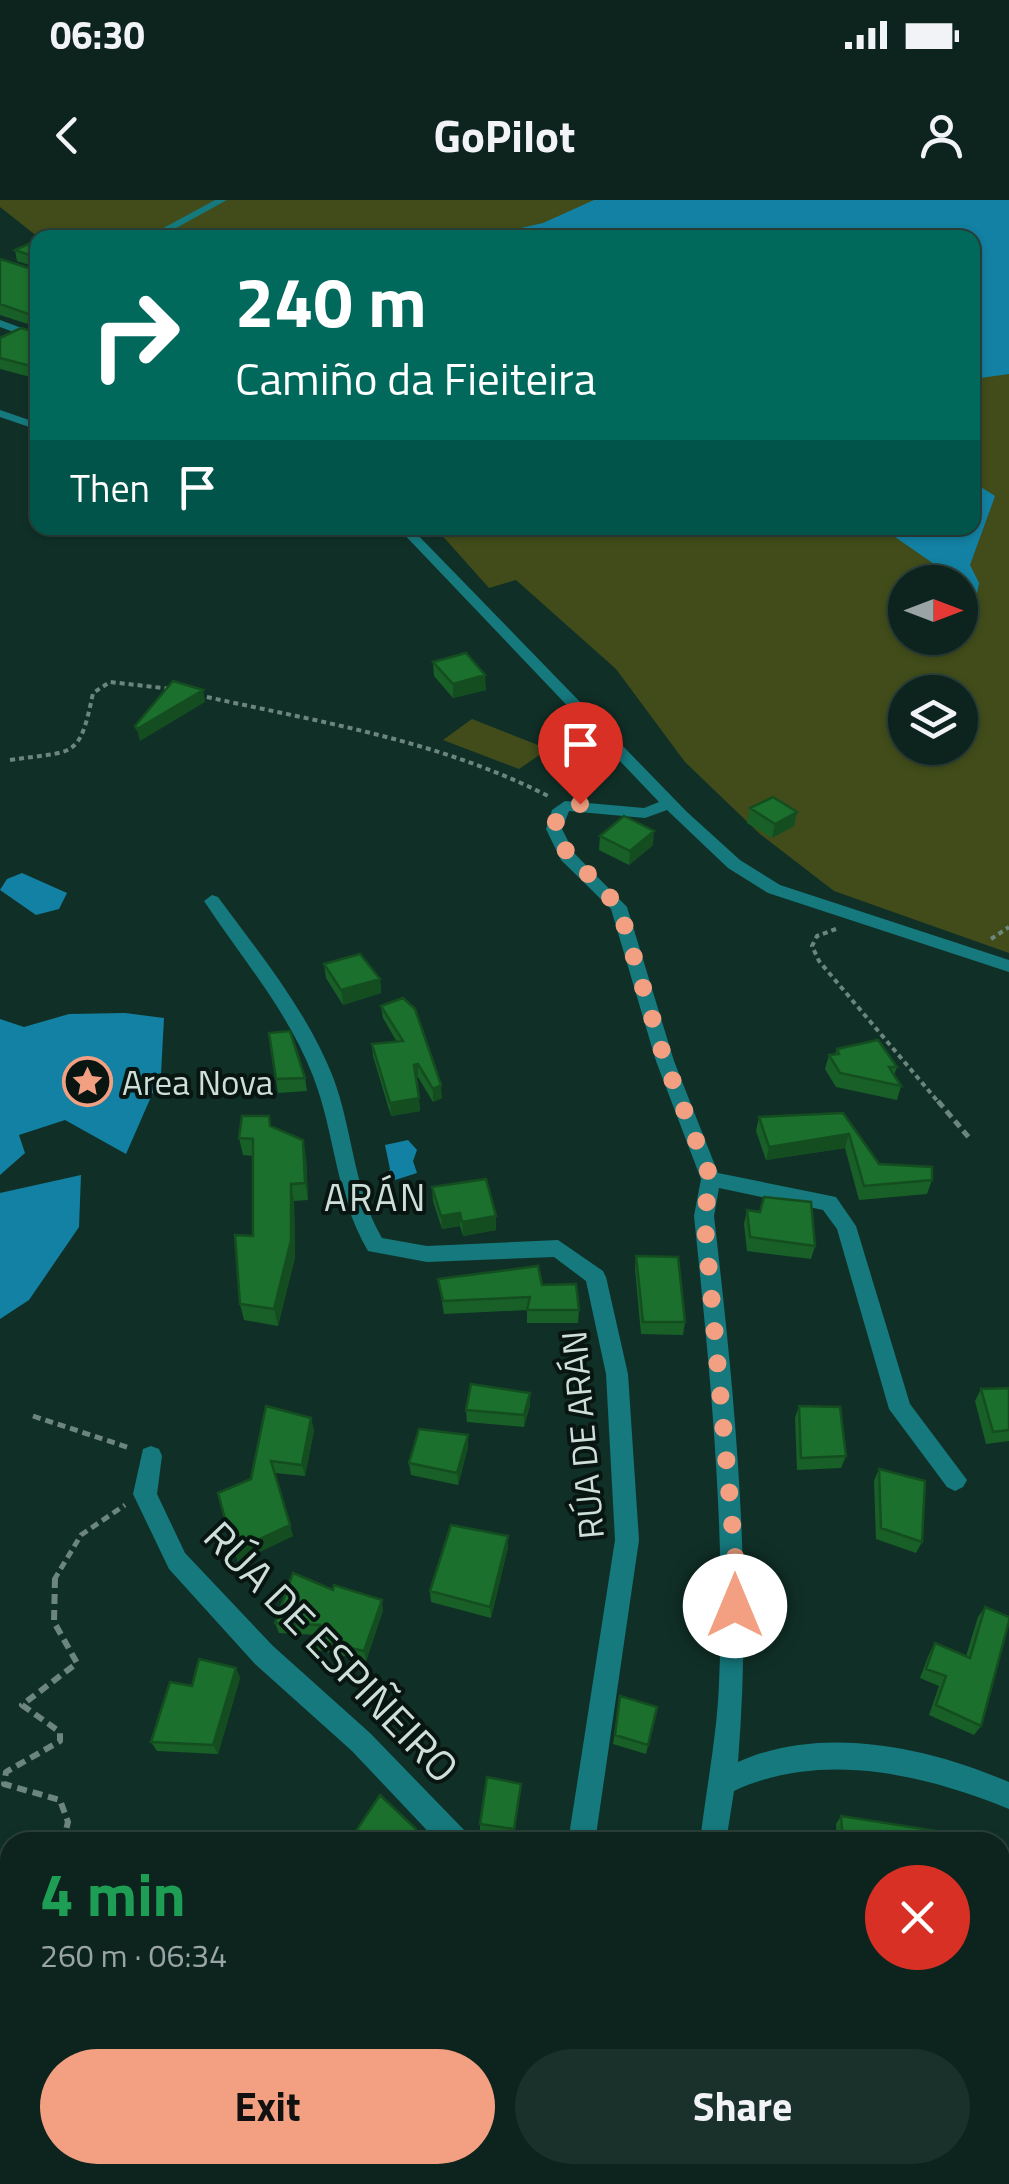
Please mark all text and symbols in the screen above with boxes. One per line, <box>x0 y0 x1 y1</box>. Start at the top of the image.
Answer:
text: 06:30 <box>50 6 145 64</box>
text: GoPilot <box>434 101 575 169</box>
icon: back <box>40 108 95 163</box>
icon: person <box>914 108 969 163</box>
text: 240 m <box>235 248 427 354</box>
icon: right <box>70 270 200 400</box>
text: Camiño da Fieiteira <box>235 344 596 412</box>
text: Then <box>70 459 150 517</box>
icon: arrive <box>170 460 225 515</box>
north arrow <box>888 565 978 655</box>
map controls <box>888 565 978 765</box>
button: layers <box>888 675 978 765</box>
pin <box>538 702 623 805</box>
icon: arrive <box>553 717 608 772</box>
place label: Area Nova <box>122 1055 273 1109</box>
place icon: Area Nova <box>61 1056 113 1108</box>
district label: ARÁN <box>324 1168 428 1226</box>
street label: RÚA DE ARÁN <box>546 1329 618 1541</box>
street label: RÚA DE ESPIÑEIRO <box>190 1505 474 1797</box>
position arrow <box>683 1554 787 1658</box>
text: 4 min <box>40 1848 186 1939</box>
button: close <box>865 1865 970 1970</box>
text: 260 m · 06:34 <box>40 1931 227 1979</box>
button: Exit <box>40 2049 495 2164</box>
button: Share <box>515 2049 970 2164</box>

